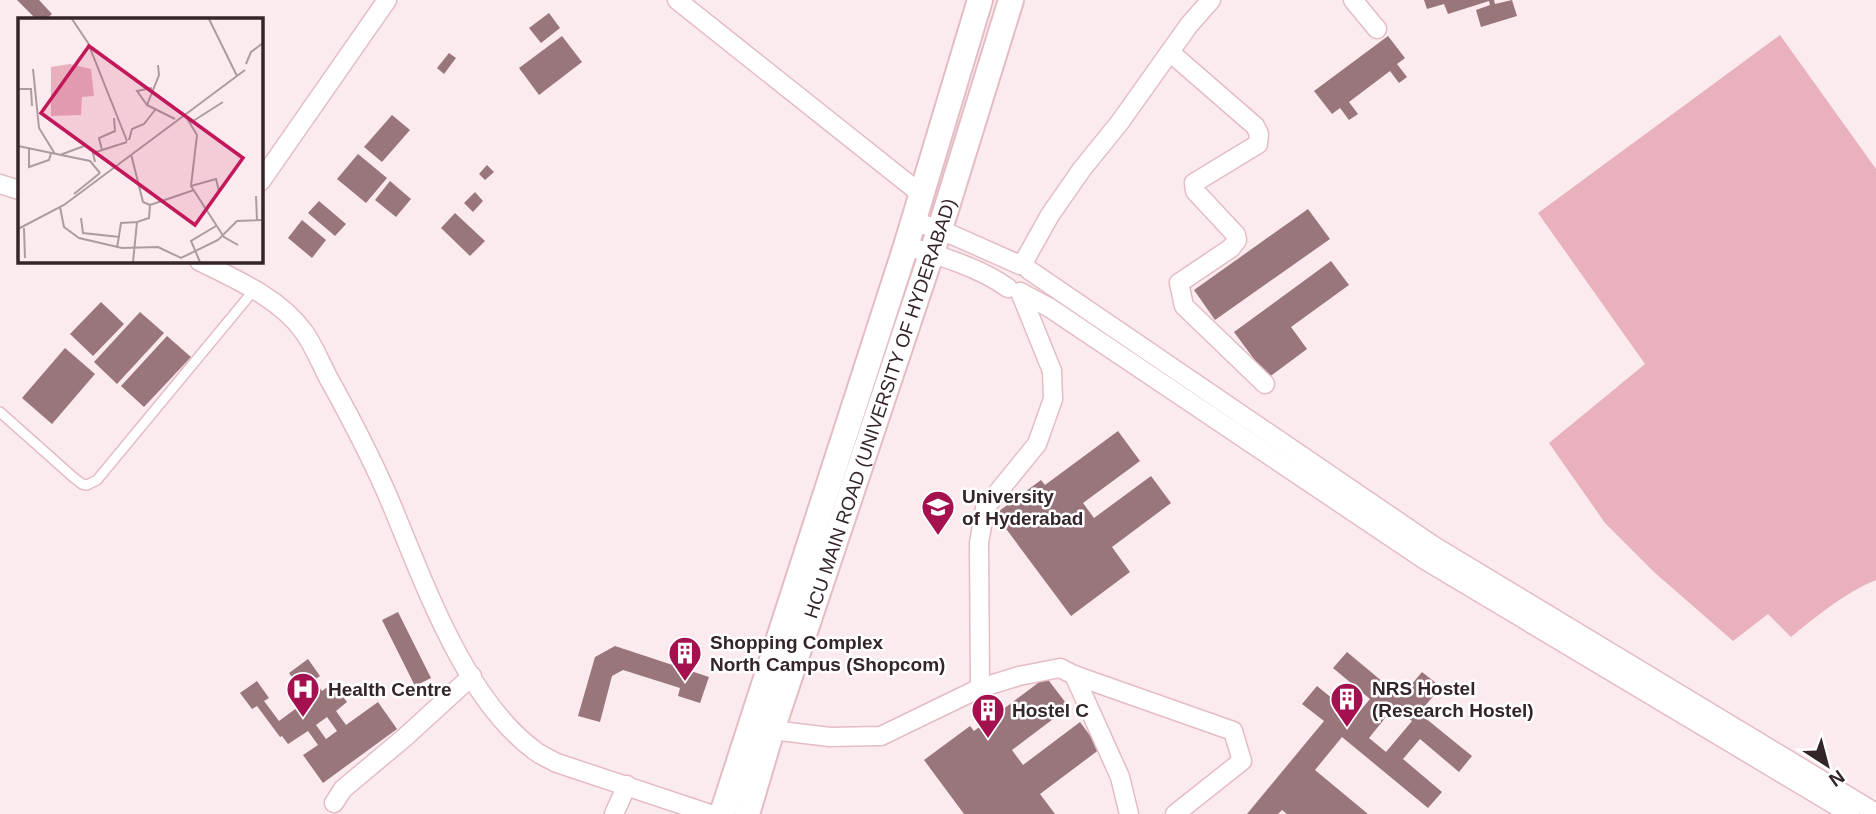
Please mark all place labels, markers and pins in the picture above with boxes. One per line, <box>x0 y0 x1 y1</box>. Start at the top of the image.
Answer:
place label: University of Hyderabad <box>962 486 1083 529</box>
school or university icon: University of Hyderabad <box>919 488 957 537</box>
place label: Shopping Complex North Campus (Shopcom) <box>710 632 945 675</box>
building icon: Shopping Complex North Campus (Shopcom) <box>666 634 704 683</box>
hospital icon: Health Centre <box>284 670 322 719</box>
place label: NRS Hostel (Research Hostel) <box>1372 678 1534 721</box>
place label: Health Centre <box>328 679 452 700</box>
building icon: NRS Hostel (Research Hostel) <box>1328 680 1366 729</box>
building icon: Hostel C <box>969 691 1007 740</box>
place label: Hostel C <box>1012 700 1089 721</box>

